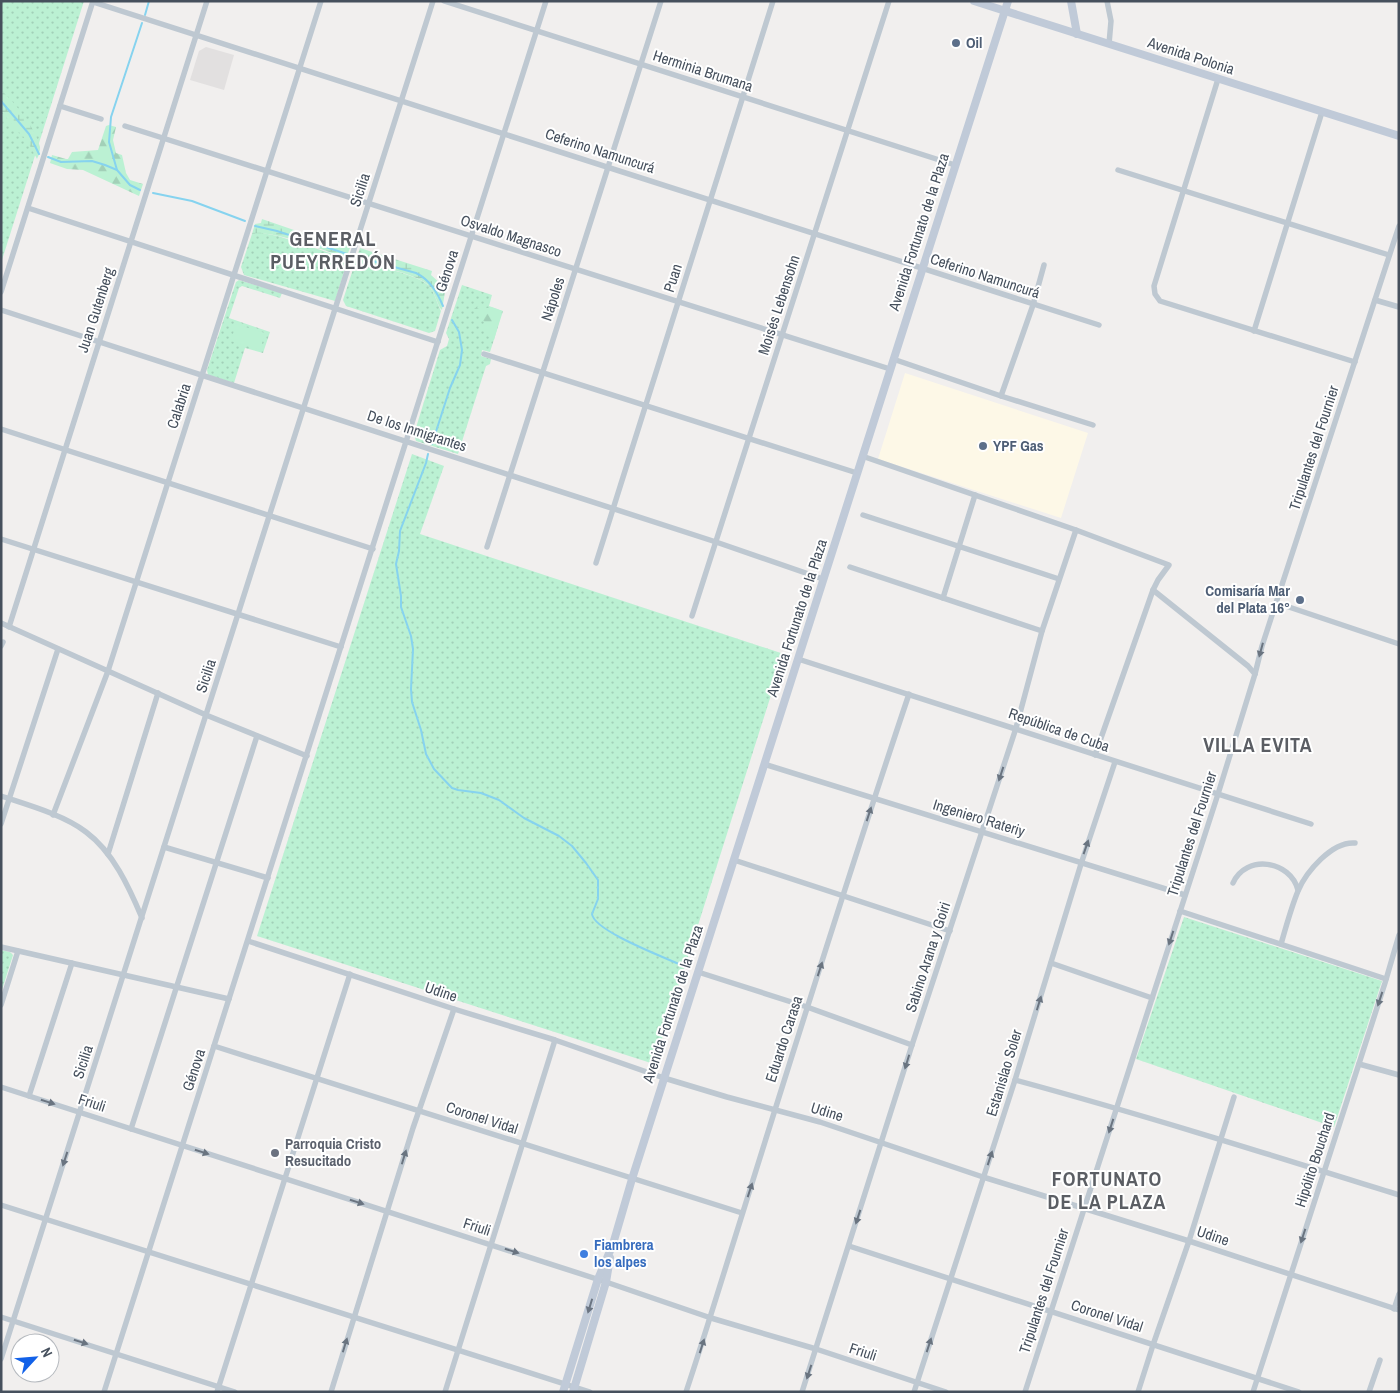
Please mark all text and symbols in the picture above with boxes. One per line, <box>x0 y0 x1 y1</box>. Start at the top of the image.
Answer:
street label: Avenida Polonia <box>1144 31 1237 79</box>
place label: Oil <box>966 32 982 53</box>
marker: Oil <box>950 37 962 49</box>
street label: Herminia Brumana <box>650 44 756 97</box>
street label: Ceferino Namuncurá <box>543 123 658 178</box>
street label: Avenida Fortunato de la Plaza <box>883 150 954 314</box>
street label: Sicilia <box>344 170 375 209</box>
street label: Osvaldo Magnasco <box>458 209 565 262</box>
district label: GENERAL PUEYRREDÓN <box>270 225 396 275</box>
street label: Génova <box>430 247 463 295</box>
street label: Ceferino Namuncurá <box>928 248 1043 303</box>
street label: Moisés Lebensohn <box>752 252 805 358</box>
street label: Puan <box>658 261 687 295</box>
street label: Juan Gutenberg <box>72 265 119 355</box>
street label: Nápoles <box>536 274 569 324</box>
street label: Calabria <box>161 380 196 431</box>
street label: Tripulantes del Fournier <box>1283 383 1344 513</box>
street label: De los Inmigrantes <box>365 405 469 456</box>
place label: YPF Gas <box>993 435 1044 456</box>
marker: YPF Gas <box>977 440 989 452</box>
street label: Avenida Fortunato de la Plaza <box>761 536 832 700</box>
place label: Comisaría Mar del Plata 16° <box>1205 580 1290 618</box>
marker: Comisaría Mar del Plata 16° <box>1294 594 1306 606</box>
one-way arrow <box>1257 642 1265 657</box>
street label: Sicilia <box>190 656 221 695</box>
street label: República de Cuba <box>1006 702 1113 757</box>
district label: VILLA EVITA <box>1203 731 1313 758</box>
one-way arrow <box>997 767 1004 782</box>
street label: Tripulantes del Fournier <box>1161 769 1222 899</box>
street label: Ingeniero Rateriy <box>931 794 1028 842</box>
one-way arrow <box>865 806 873 821</box>
one-way arrow <box>1083 840 1091 855</box>
street label: Sabino Arana y Goiri <box>900 899 955 1015</box>
street label: Avenida Fortunato de la Plaza <box>637 922 708 1086</box>
one-way arrow <box>1167 931 1175 946</box>
one-way arrow <box>816 961 824 976</box>
street label: Udine <box>422 976 460 1007</box>
one-way arrow <box>1376 991 1383 1006</box>
street label: Eduardo Carasa <box>760 993 807 1085</box>
one-way arrow <box>1035 995 1043 1010</box>
street label: Estanislao Soler <box>980 1027 1027 1119</box>
street label: Sicilia <box>67 1042 98 1081</box>
street label: Génova <box>177 1046 210 1094</box>
one-way arrow <box>903 1055 911 1070</box>
street label: Friuli <box>76 1088 109 1117</box>
street label: Coronel Vidal <box>444 1096 521 1139</box>
street label: Udine <box>808 1097 846 1126</box>
one-way arrow <box>40 1099 55 1106</box>
street label: Hipólito Bouchard <box>1289 1110 1340 1210</box>
one-way arrow <box>1106 1119 1114 1134</box>
place label: Parroquia Cristo Resucitado <box>285 1133 381 1171</box>
marker: Parroquia Cristo Resucitado <box>269 1147 281 1159</box>
one-way arrow <box>195 1148 210 1156</box>
one-way arrow <box>400 1149 408 1164</box>
one-way arrow <box>987 1150 994 1165</box>
one-way arrow <box>61 1151 68 1166</box>
district label: FORTUNATO DE LA PLAZA <box>1048 1165 1166 1215</box>
one-way arrow <box>746 1183 754 1198</box>
one-way arrow <box>350 1198 365 1206</box>
one-way arrow <box>854 1210 862 1225</box>
street label: Friuli <box>461 1212 494 1241</box>
street label: Udine <box>1194 1220 1232 1251</box>
street label: Tripulantes del Fournier <box>1013 1226 1074 1356</box>
one-way arrow <box>1299 1229 1306 1244</box>
place label: Fiambrera los alpes <box>594 1234 654 1272</box>
one-way arrow <box>504 1248 519 1256</box>
marker: Fiambrera los alpes <box>578 1248 590 1260</box>
street label: Coronel Vidal <box>1069 1294 1146 1337</box>
one-way arrow <box>585 1298 593 1313</box>
north arrow <box>10 1333 60 1383</box>
street label: Friuli <box>847 1337 880 1366</box>
one-way arrow <box>342 1338 349 1353</box>
one-way arrow <box>699 1338 706 1353</box>
one-way arrow <box>925 1338 933 1353</box>
one-way arrow <box>74 1339 89 1347</box>
text: N <box>37 1345 57 1360</box>
one-way arrow <box>804 1364 812 1379</box>

